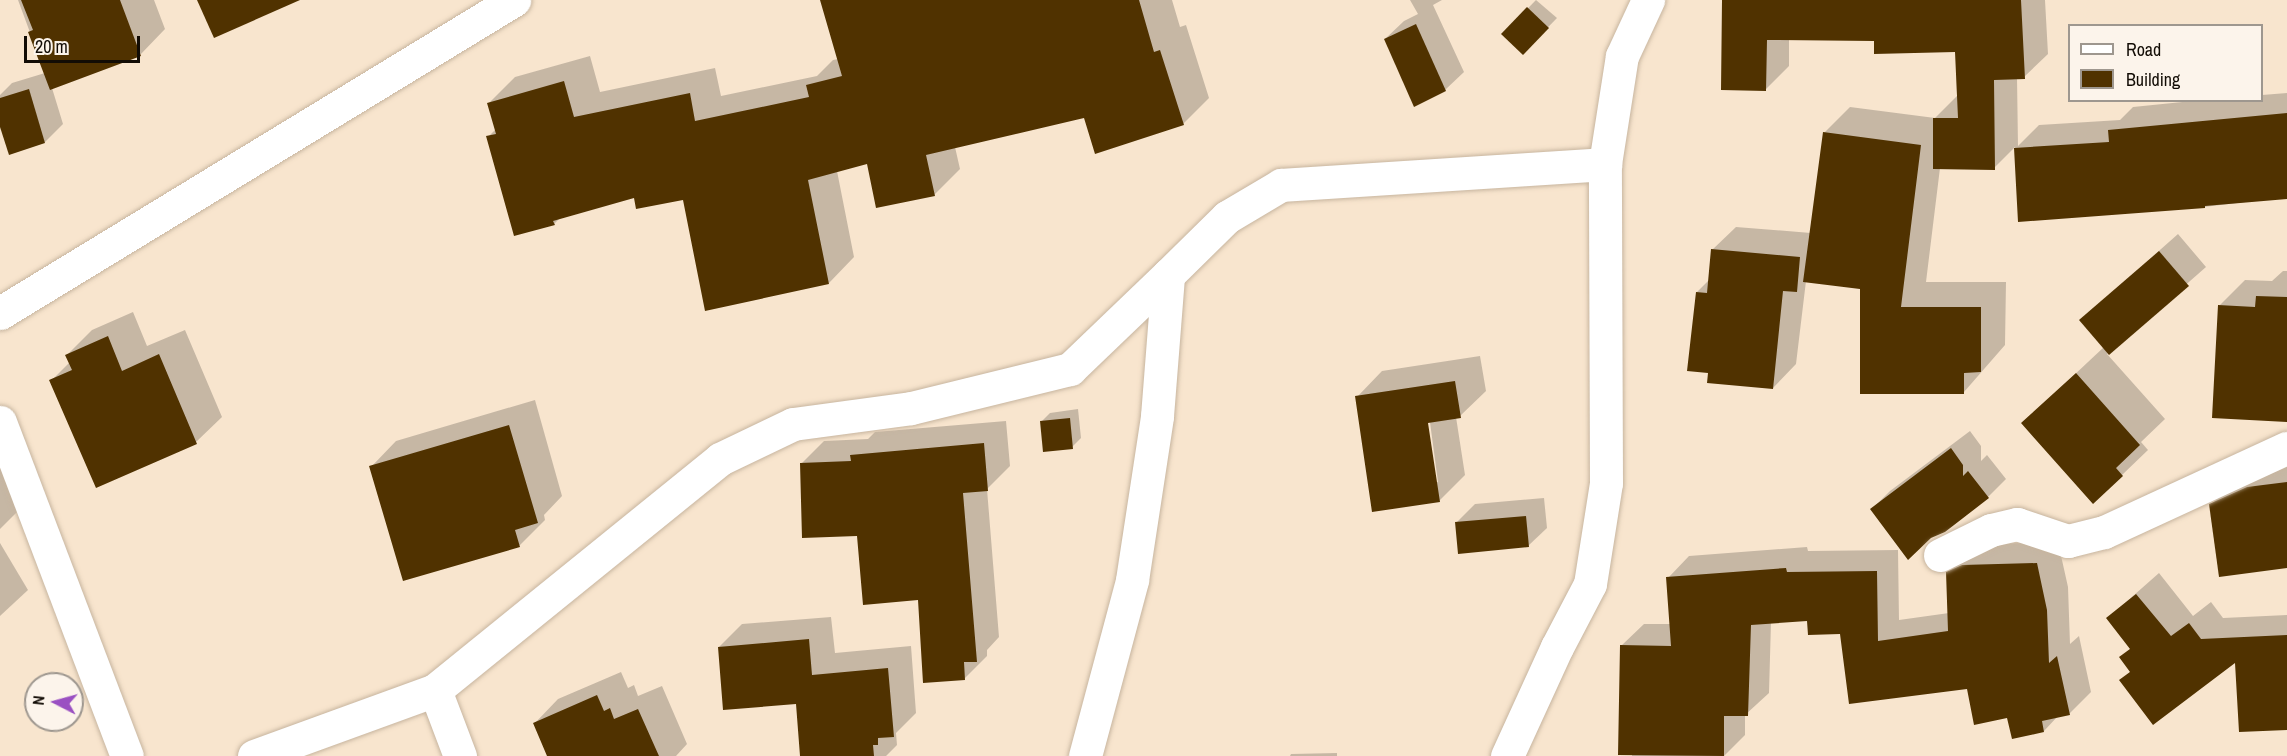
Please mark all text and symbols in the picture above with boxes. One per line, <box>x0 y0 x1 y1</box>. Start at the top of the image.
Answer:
scale bar <box>27 24 142 62</box>
legend <box>2068 24 2263 102</box>
text: 20 m <box>35 34 68 59</box>
text: Road <box>2126 37 2161 62</box>
text: Building <box>2126 67 2180 92</box>
north arrow <box>24 672 84 732</box>
text: N <box>27 694 50 706</box>

